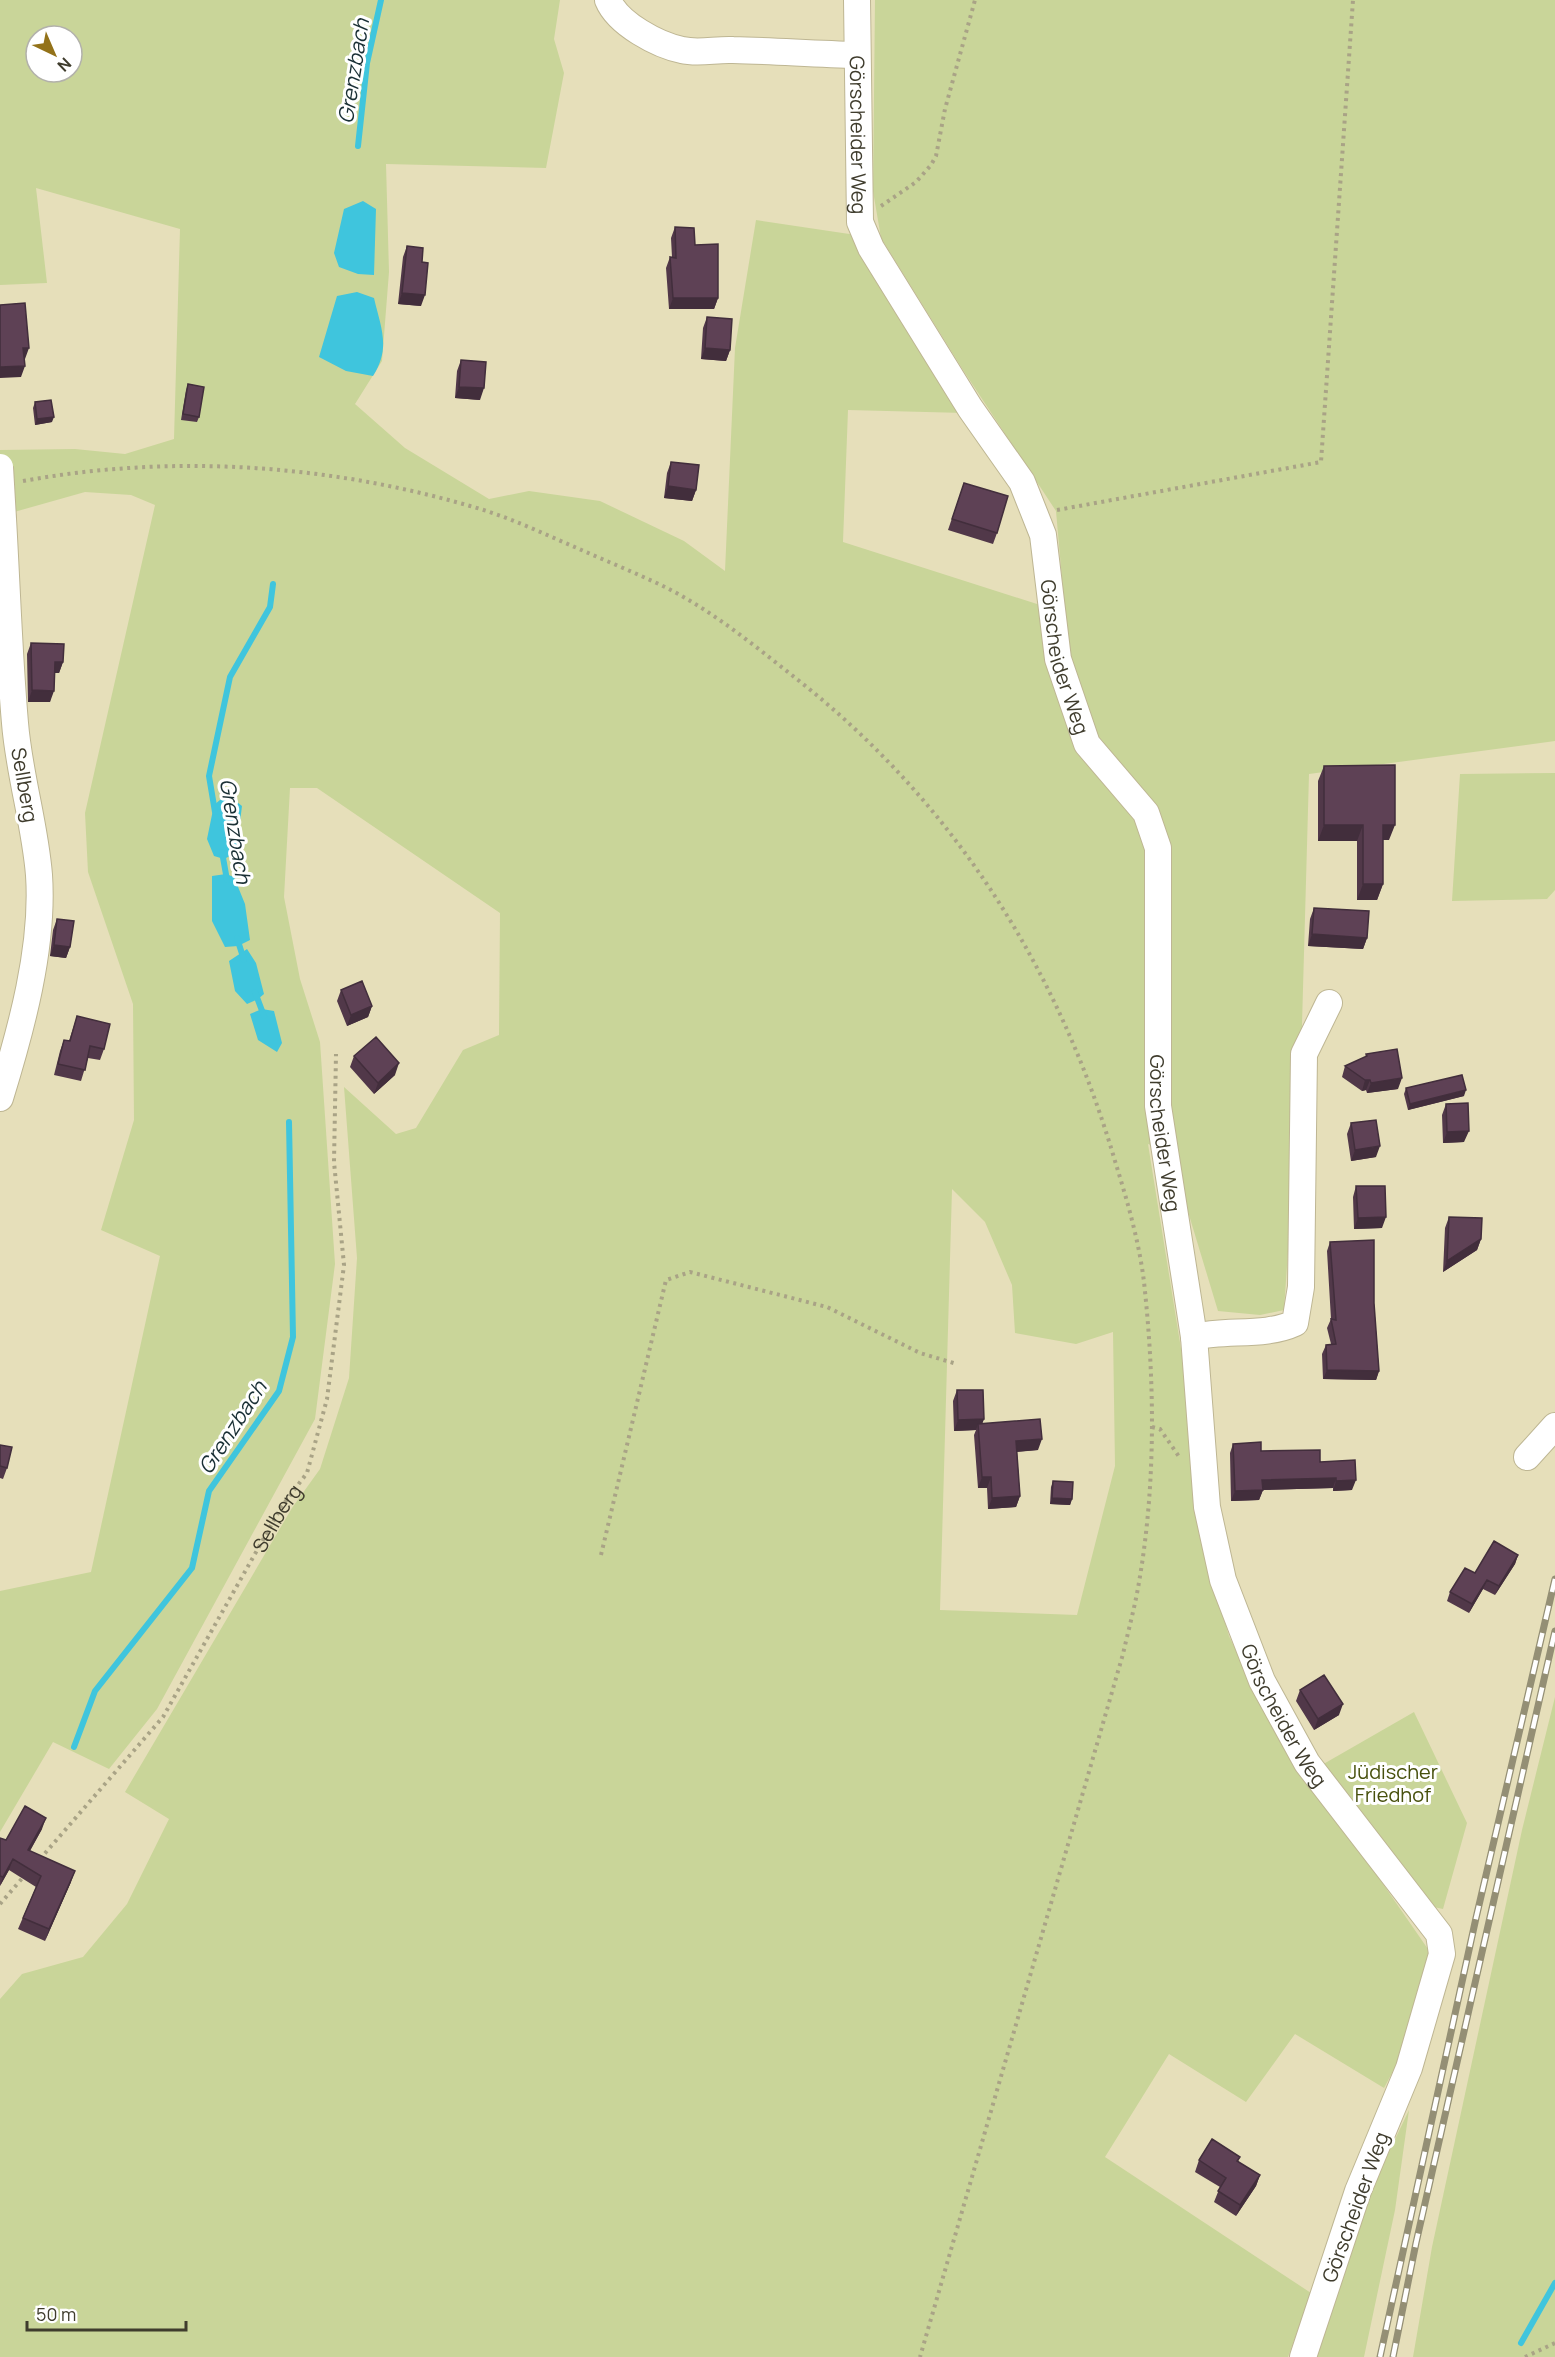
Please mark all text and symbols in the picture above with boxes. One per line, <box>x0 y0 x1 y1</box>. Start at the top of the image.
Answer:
water label: Grenzbach <box>331 15 375 125</box>
north arrow <box>24 24 84 84</box>
text: N <box>53 53 76 77</box>
street label: Görscheider Weg <box>844 56 873 214</box>
street label: Görscheider Weg <box>1035 578 1096 738</box>
street label: Sellberg <box>5 745 45 825</box>
water label: Grenzbach <box>214 777 258 887</box>
street label: Görscheider Weg <box>1145 1054 1188 1214</box>
water label: Grenzbach <box>191 1374 273 1479</box>
street label: Sellberg <box>245 1478 308 1557</box>
street label: Görscheider Weg <box>1235 1640 1334 1792</box>
park label: Jüdischer Friedhof <box>1348 1758 1438 1808</box>
street label: Görscheider Weg <box>1315 2128 1395 2286</box>
scale bar <box>27 2294 186 2332</box>
text: 50 m <box>36 2302 76 2326</box>

